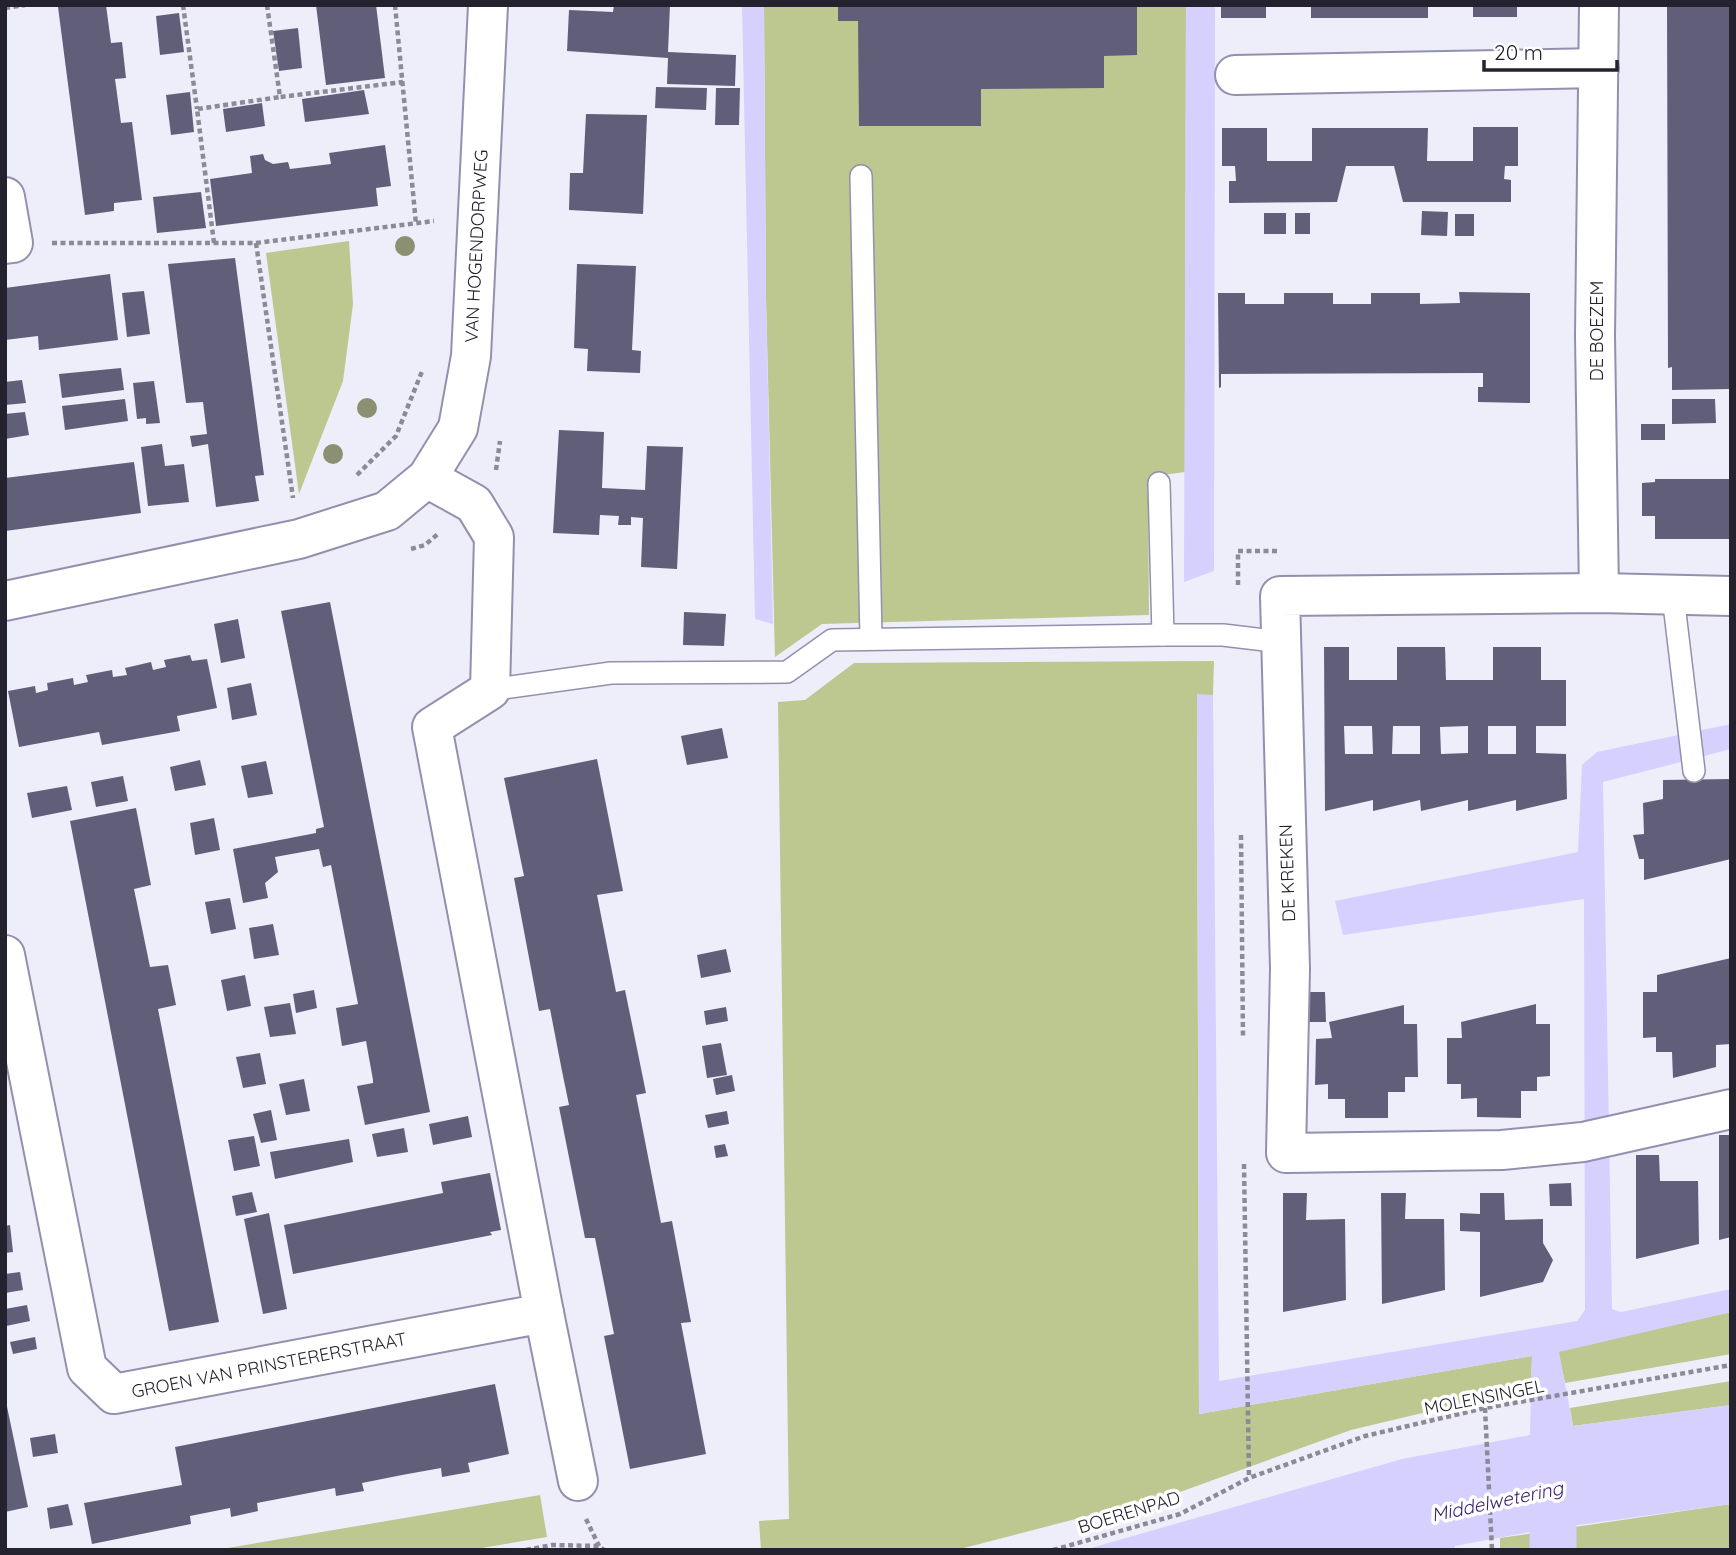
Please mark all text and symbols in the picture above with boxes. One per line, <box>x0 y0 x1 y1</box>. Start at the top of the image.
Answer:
scale bar <box>1484 28 1617 72</box>
text: 20 m <box>1494 39 1543 65</box>
street label: VAN HOGENDORPWEG <box>459 149 493 343</box>
street label: DE BOEZEM <box>1585 281 1608 381</box>
street label: DE KREKEN <box>1274 824 1300 922</box>
street label: GROEN VAN PRINSTERERSTRAAT <box>130 1327 409 1403</box>
street label: MOLENSINGEL <box>1422 1374 1546 1420</box>
water label: Middelwetering <box>1429 1475 1566 1527</box>
street label: BOERENPAD <box>1075 1486 1183 1538</box>

